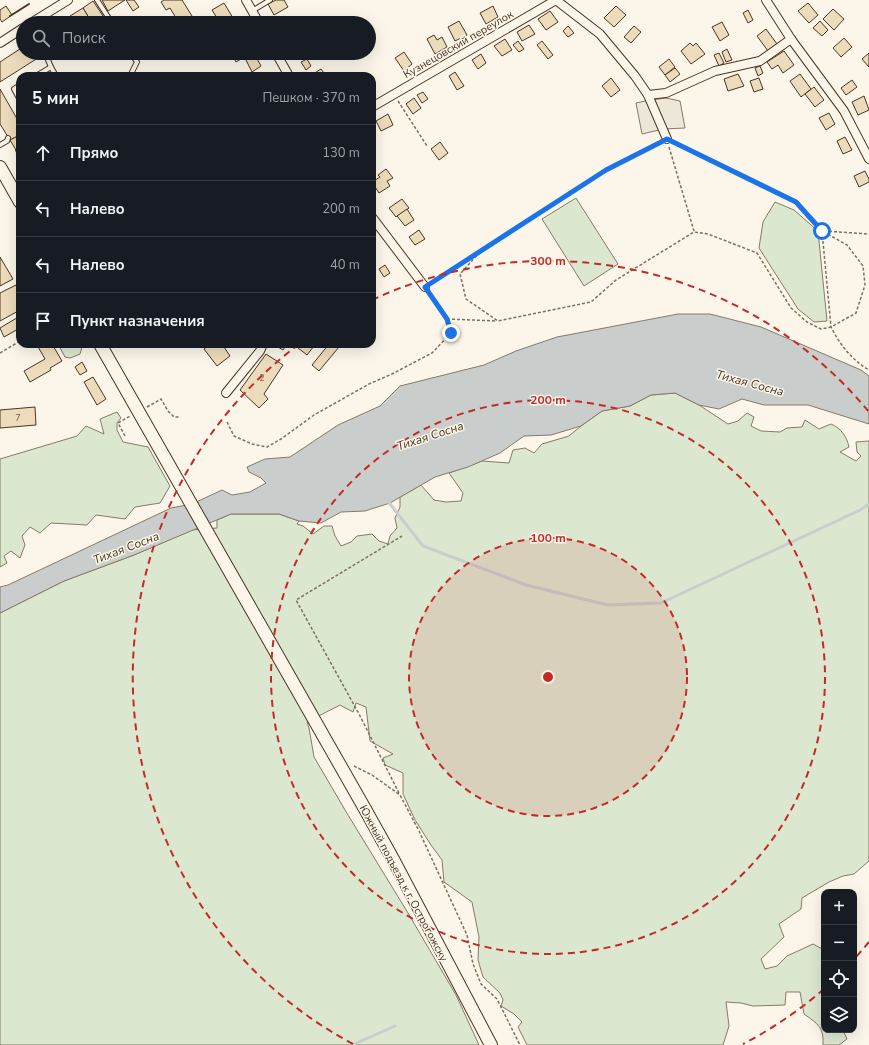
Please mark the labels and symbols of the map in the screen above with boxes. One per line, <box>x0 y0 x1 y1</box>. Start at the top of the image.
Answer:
street label: Кузнецовский переулок <box>401 7 516 82</box>
route start <box>813 222 831 240</box>
text: 300 m <box>530 253 566 269</box>
route end <box>442 324 460 342</box>
water label: Тихая Сосна <box>714 366 786 400</box>
house number: 2 <box>259 372 265 384</box>
text: 200 m <box>530 392 566 408</box>
house number: 7 <box>15 412 21 424</box>
water label: Тихая Сосна <box>394 418 466 454</box>
water label: Тихая Сосна <box>91 528 161 568</box>
text: 100 m <box>530 530 566 546</box>
centre of rings <box>541 670 555 684</box>
street label: Южный подъезд к г. Острогожску <box>356 802 451 964</box>

